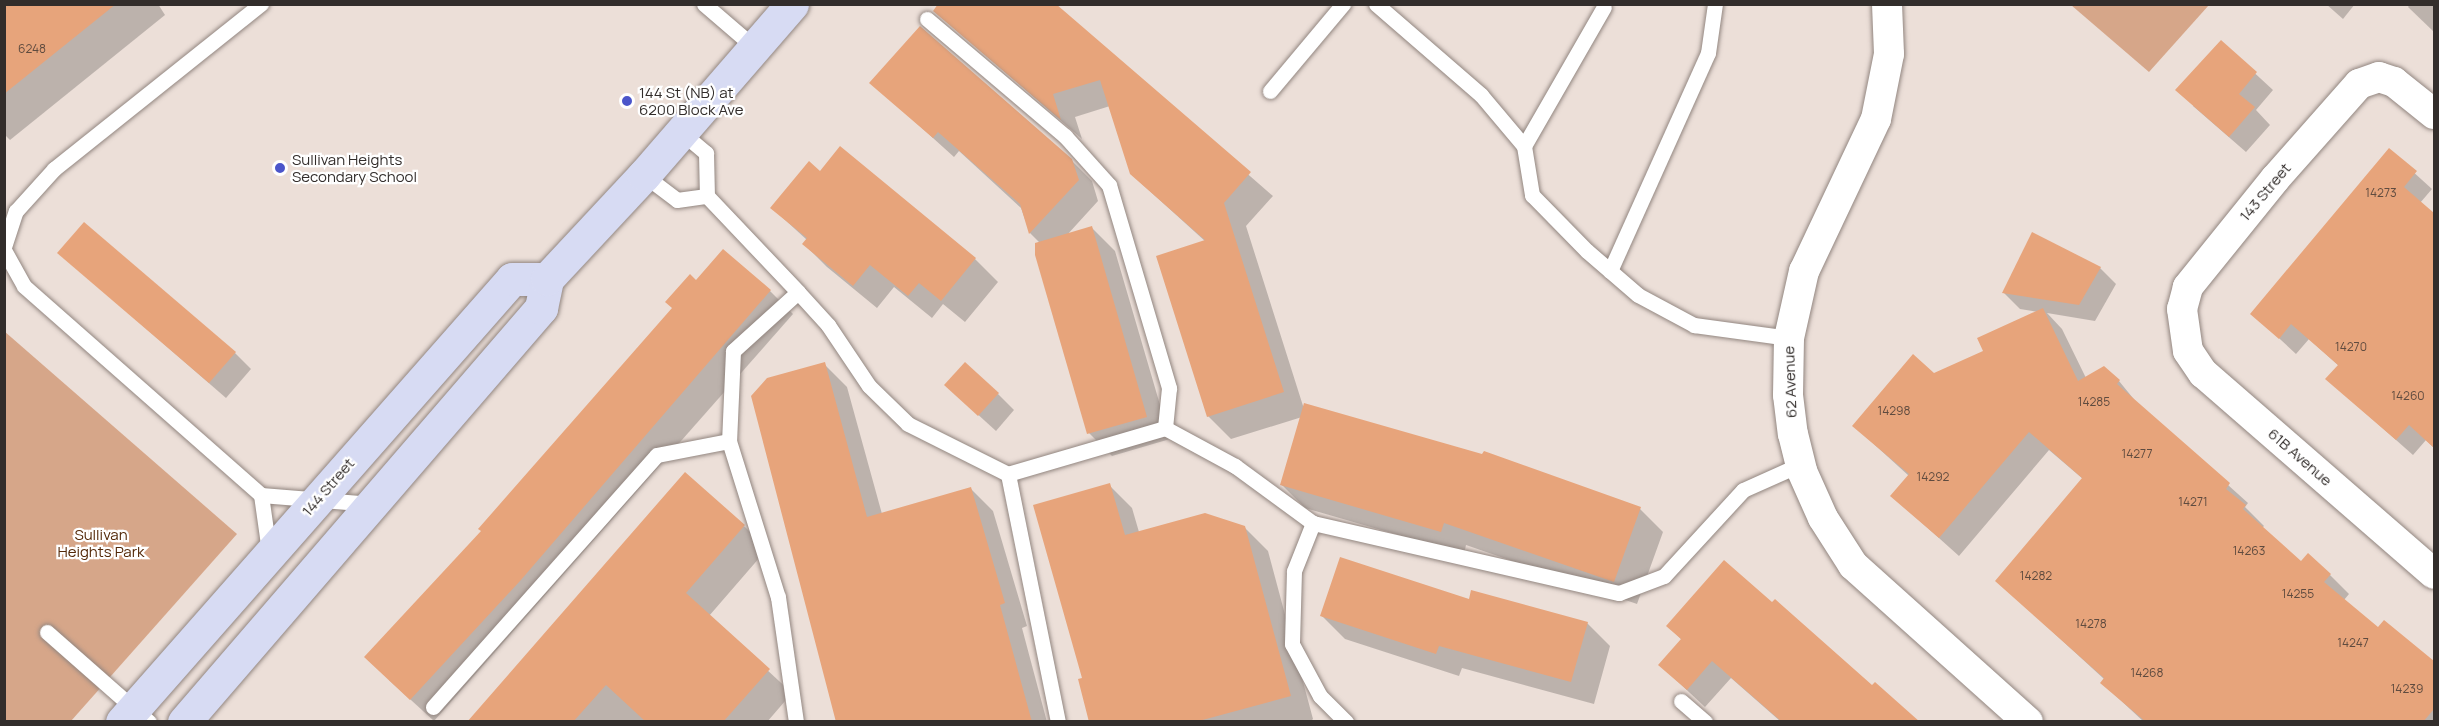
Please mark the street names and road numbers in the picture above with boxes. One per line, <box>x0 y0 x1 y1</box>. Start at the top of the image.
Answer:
street label: 143 Street <box>2236 159 2294 225</box>
street label: 62 Avenue <box>1780 346 1800 418</box>
street label: 61B Avenue <box>2264 424 2336 490</box>
street label: 144 Street <box>298 454 358 520</box>

